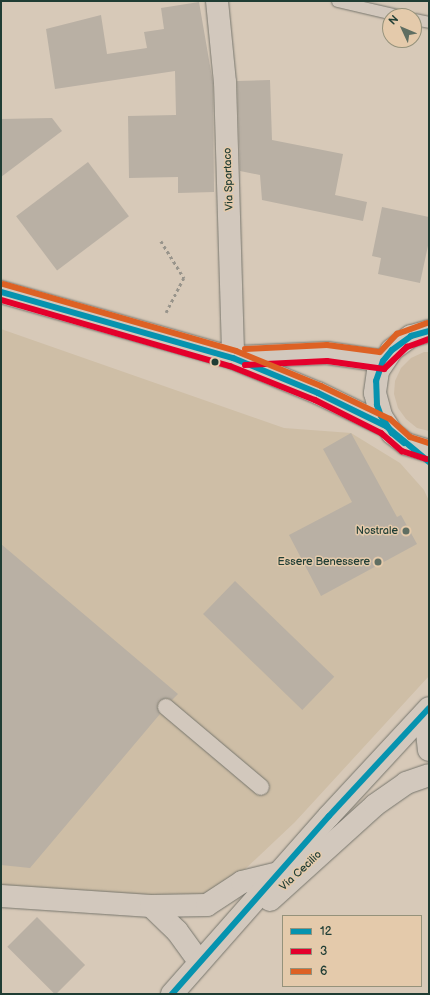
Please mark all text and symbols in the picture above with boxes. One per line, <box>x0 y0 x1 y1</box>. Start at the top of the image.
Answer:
north arrow <box>382 8 422 48</box>
text: N <box>386 13 401 28</box>
street label: Via Spartaco <box>221 147 237 211</box>
unlabelled marker <box>210 357 220 367</box>
place label: Nostrale <box>356 524 398 538</box>
marker: Nostrale <box>401 526 411 536</box>
place label: Essere Benessere <box>278 555 370 569</box>
marker: Essere Benessere <box>373 557 383 567</box>
street label: Via Cecilio <box>277 848 325 894</box>
legend <box>282 915 422 987</box>
text: 12 <box>320 924 332 939</box>
text: 3 <box>320 944 327 959</box>
text: 6 <box>320 964 327 979</box>

